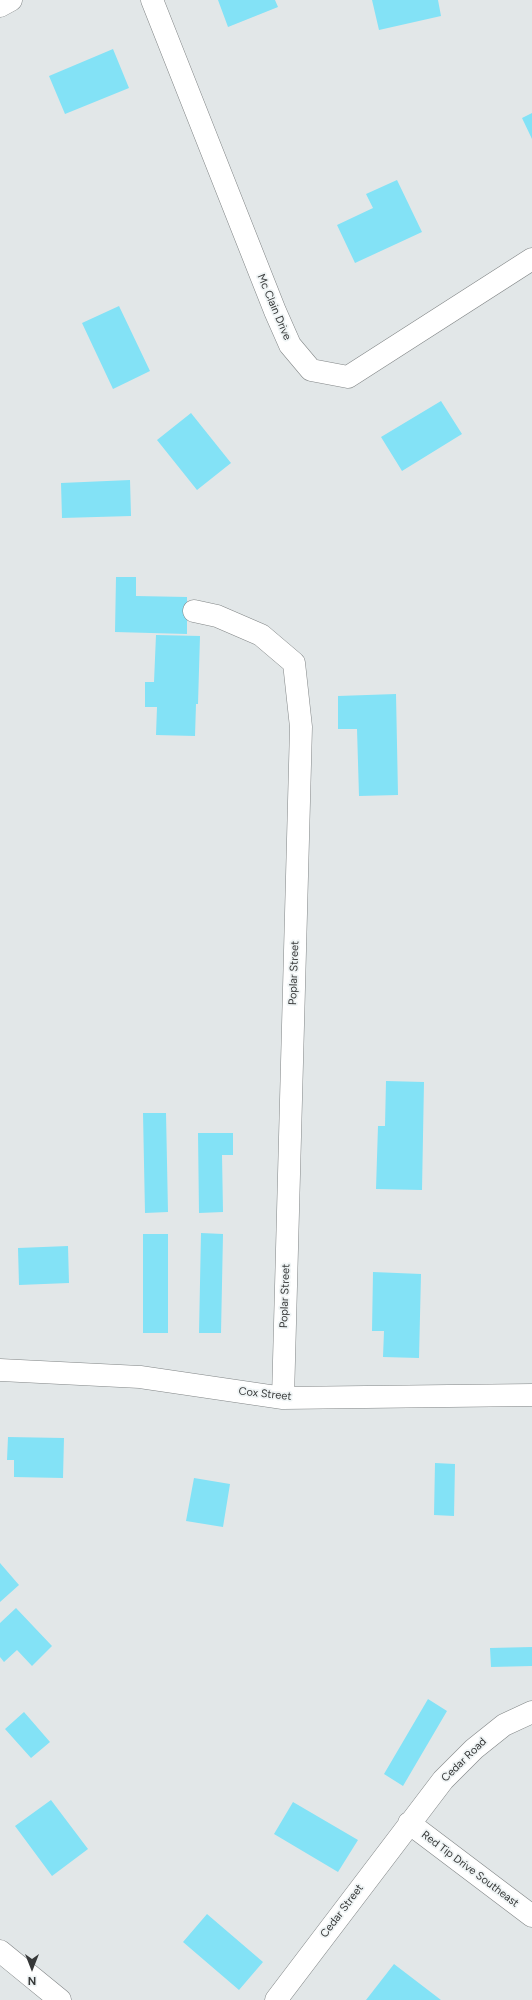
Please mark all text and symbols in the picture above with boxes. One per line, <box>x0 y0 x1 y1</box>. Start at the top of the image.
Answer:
street label: Mc Clain Drive <box>254 272 294 342</box>
street label: Poplar Street <box>286 941 302 1005</box>
street label: Poplar Street <box>277 1264 293 1328</box>
street label: Cox Street <box>238 1385 292 1403</box>
street label: Cedar Road <box>439 1735 489 1785</box>
street label: Red Tip Drive Southeast <box>419 1828 521 1910</box>
street label: Cedar Street <box>318 1882 366 1940</box>
north arrow <box>12 1948 52 1988</box>
text: N <box>28 1974 36 1987</box>

